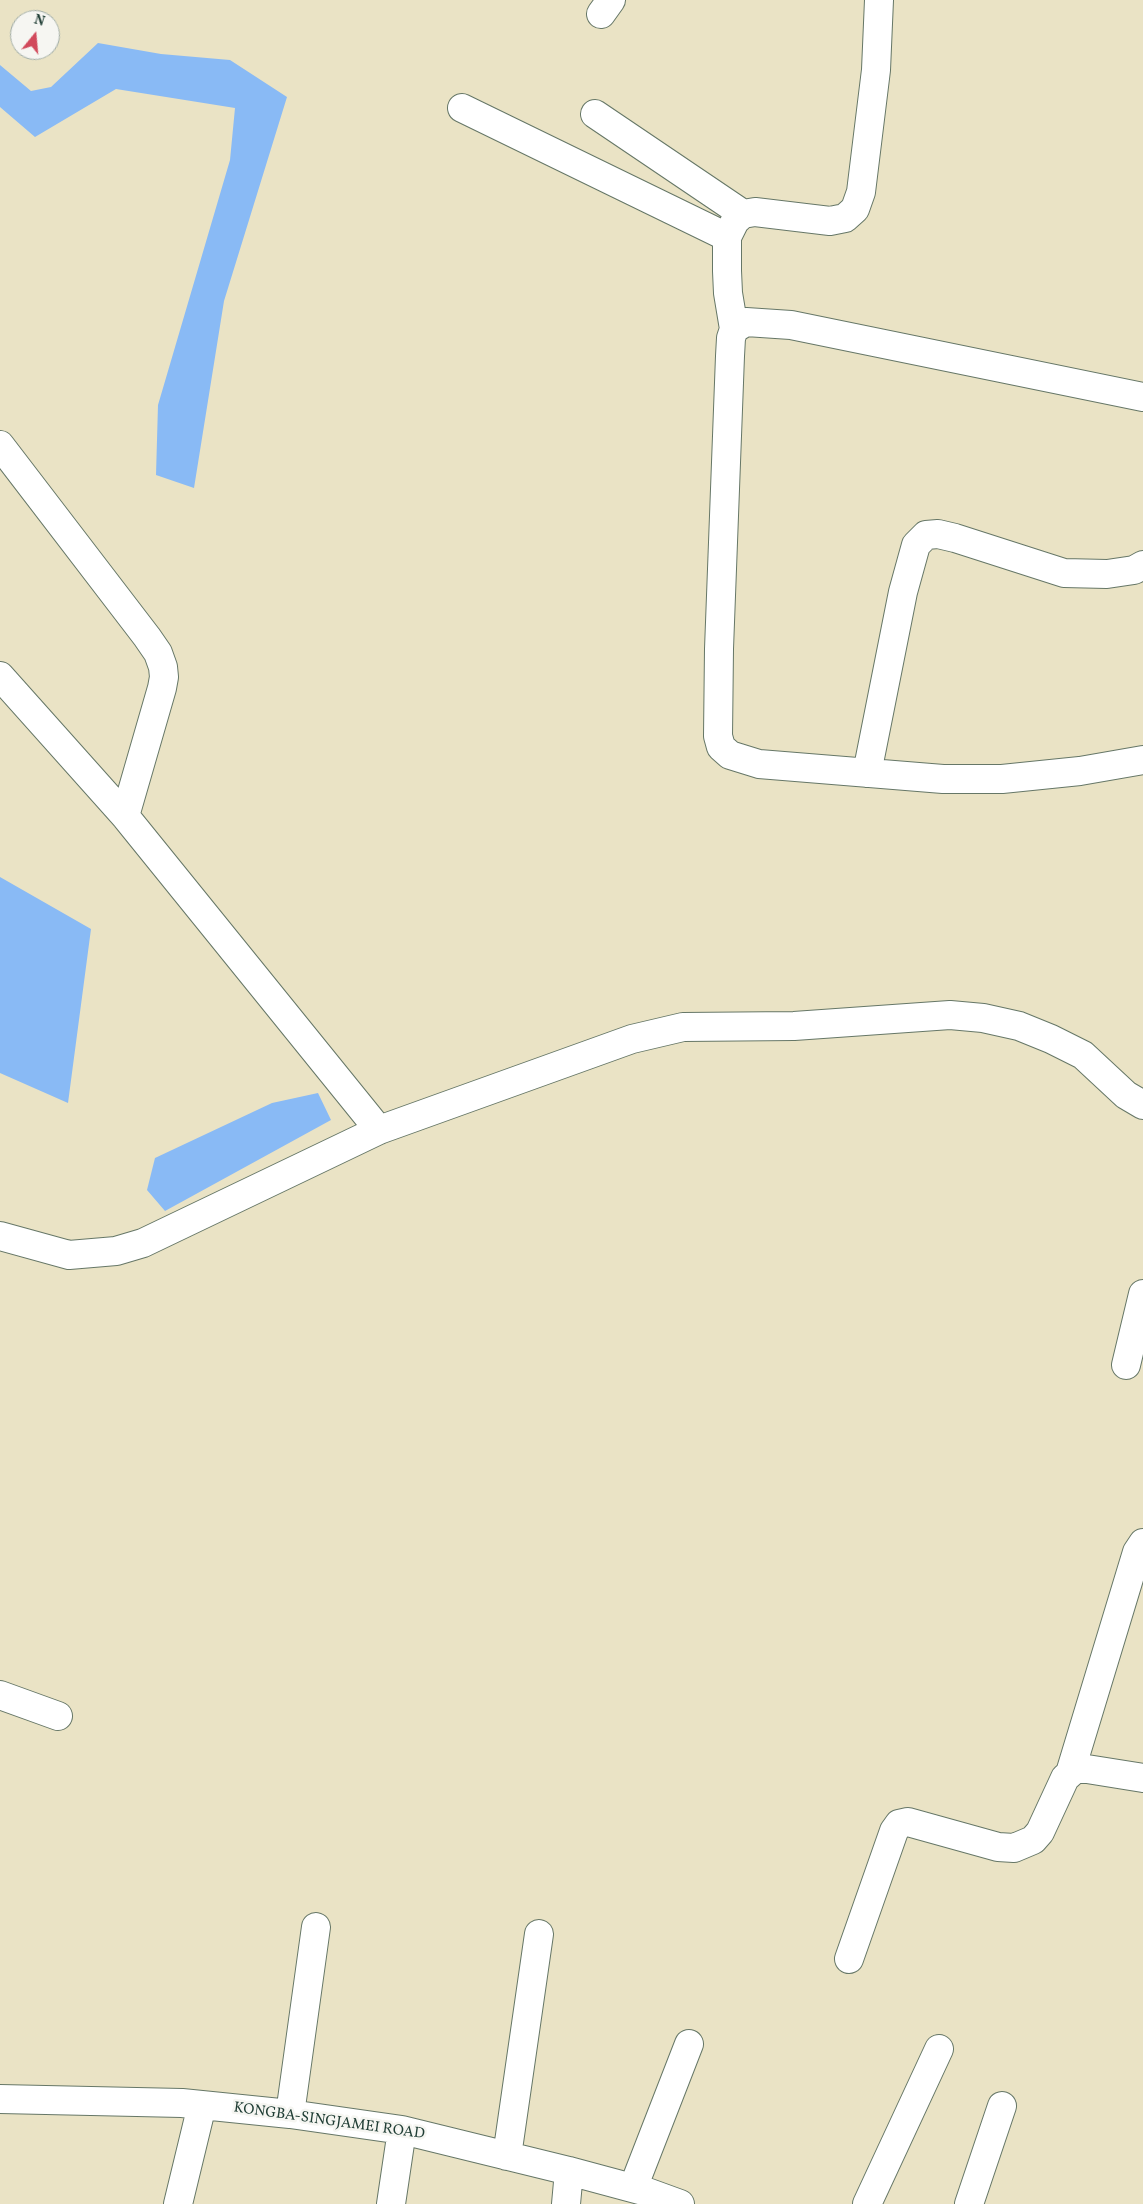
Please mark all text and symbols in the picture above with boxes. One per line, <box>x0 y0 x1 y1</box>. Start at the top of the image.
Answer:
north arrow <box>10 10 60 60</box>
text: N <box>32 11 47 32</box>
street label: KONGBA-SINGJAMEI ROAD <box>232 2100 426 2144</box>

